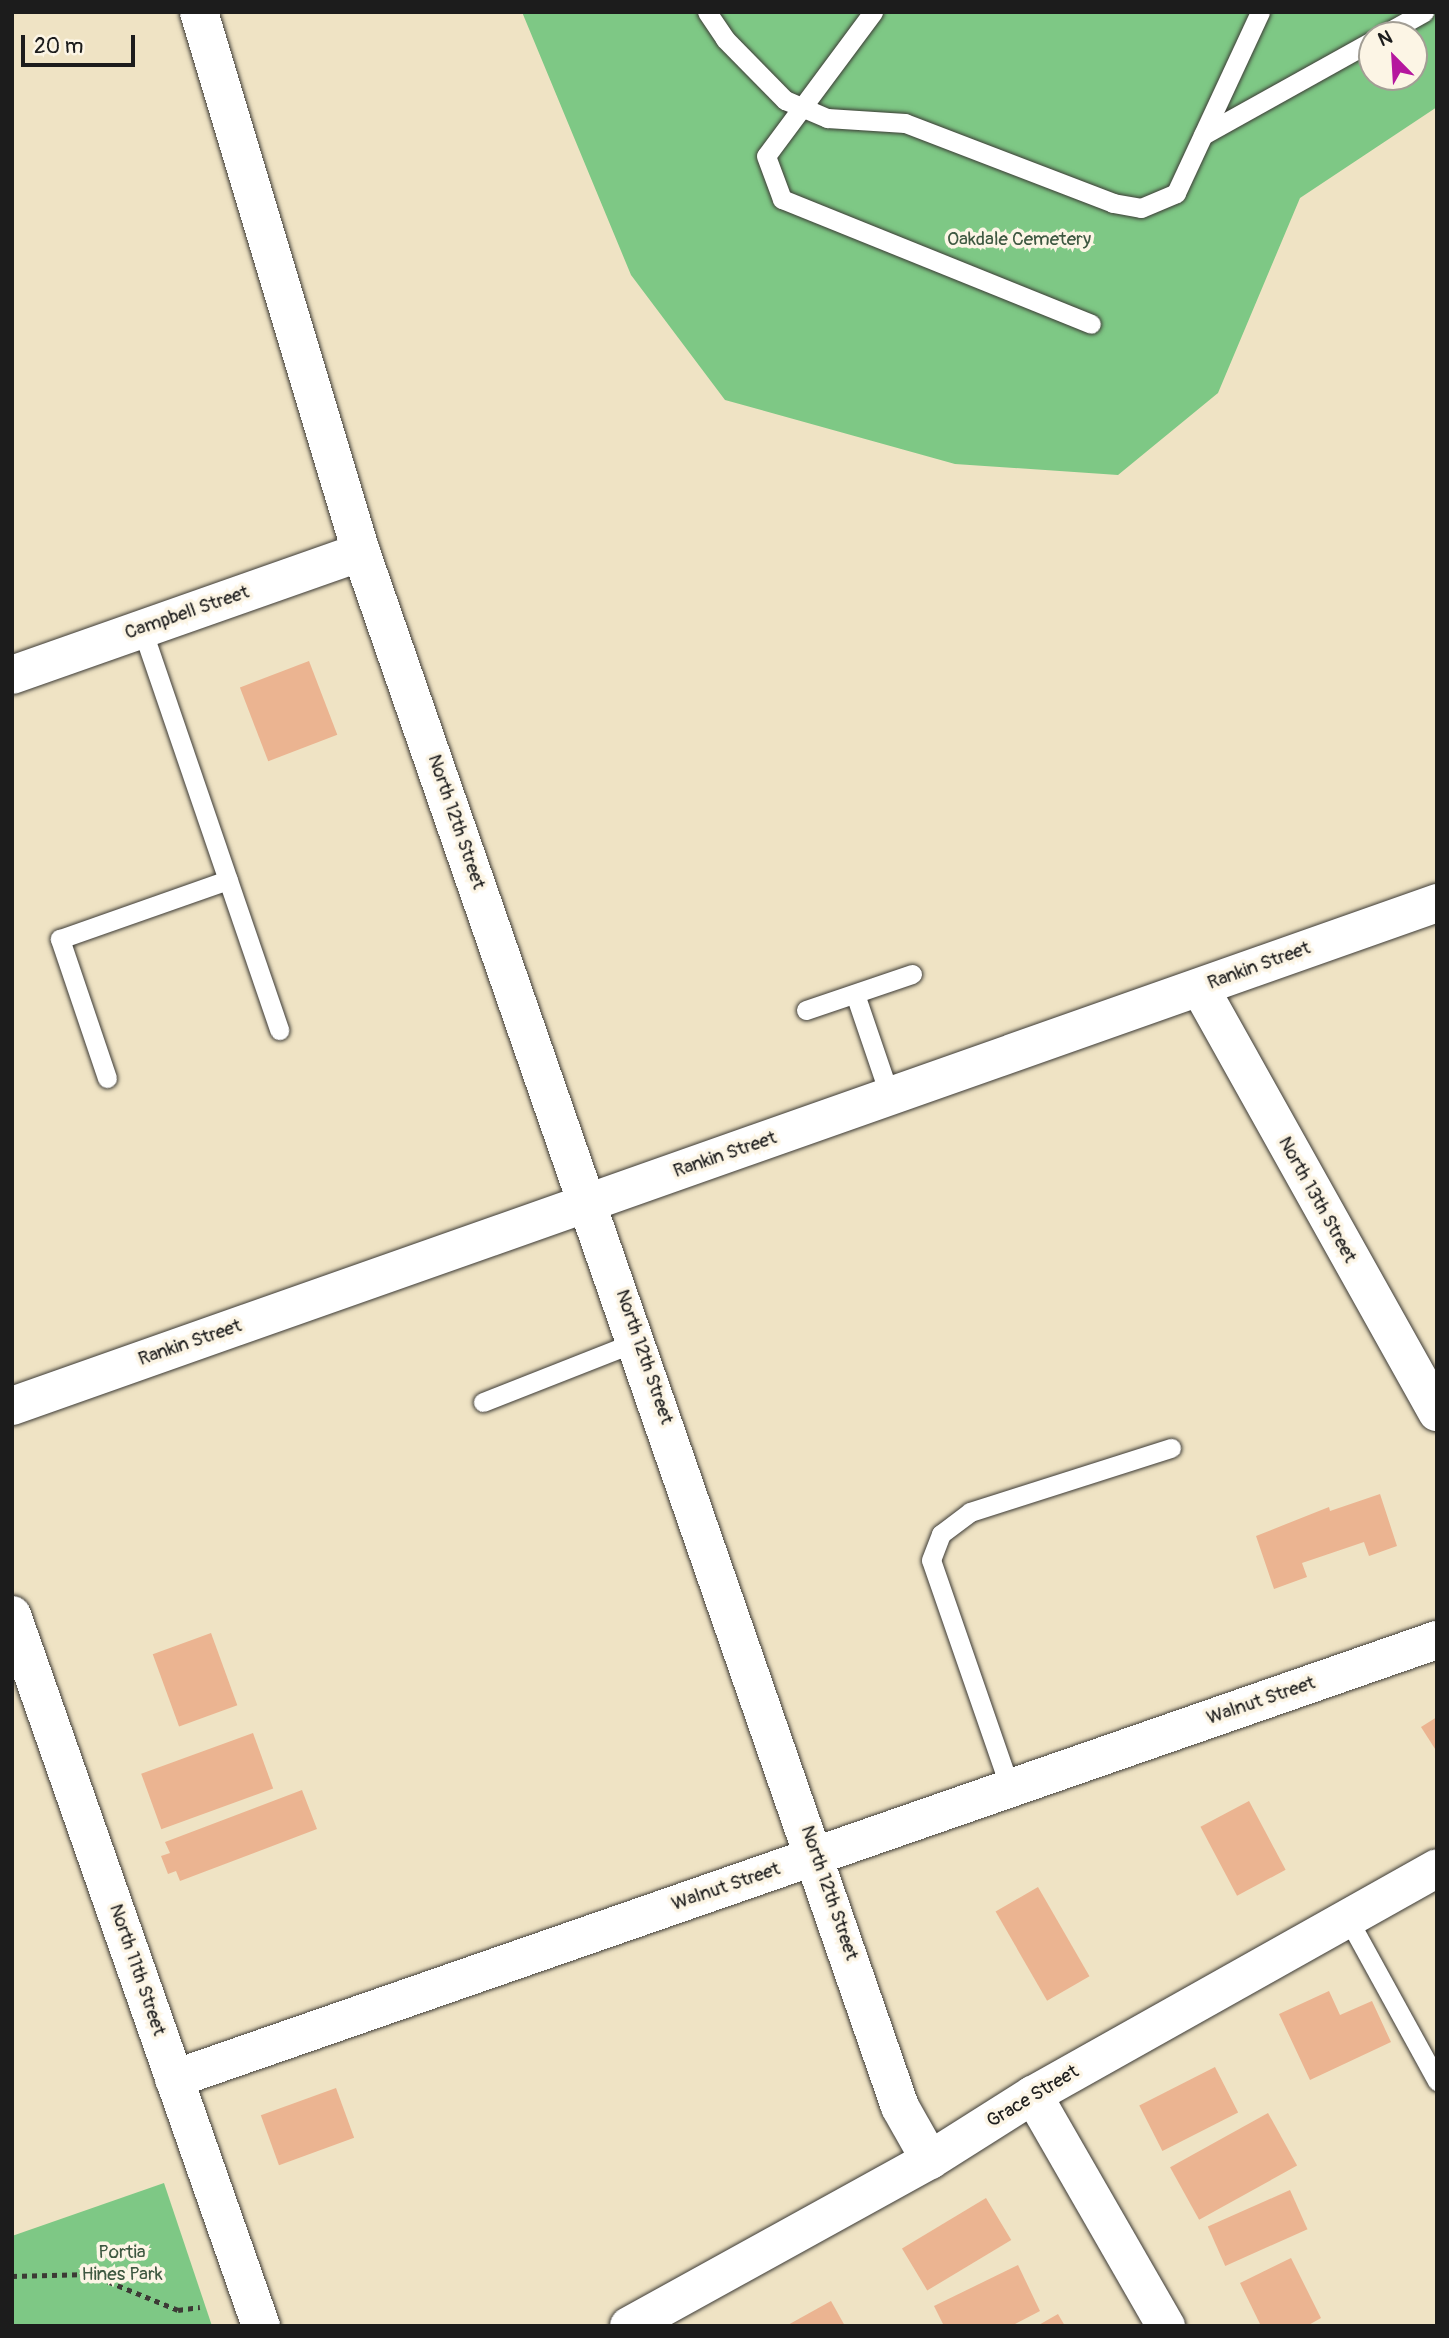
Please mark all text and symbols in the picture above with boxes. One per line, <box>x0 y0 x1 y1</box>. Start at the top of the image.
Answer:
scale bar <box>24 21 138 65</box>
north arrow <box>1358 21 1428 91</box>
text: N <box>1375 25 1396 52</box>
text: 20 m <box>34 33 83 60</box>
park label: Oakdale Cemetery <box>947 229 1091 251</box>
street label: Campbell Street <box>122 581 252 645</box>
street label: North 12th Street <box>422 752 490 892</box>
street label: Rankin Street <box>1205 937 1313 995</box>
street label: Rankin Street <box>670 1127 780 1183</box>
street label: North 13th Street <box>1273 1133 1361 1267</box>
street label: North 12th Street <box>610 1287 678 1427</box>
street label: Rankin Street <box>135 1315 245 1371</box>
street label: Walnut Street <box>1204 1672 1318 1730</box>
street label: North 12th Street <box>795 1823 863 1963</box>
street label: Walnut Street <box>669 1858 783 1916</box>
street label: North 11th Street <box>104 1901 170 2039</box>
street label: Grace Street <box>983 2061 1083 2133</box>
park label: Portia Hines Park <box>81 2242 163 2286</box>

